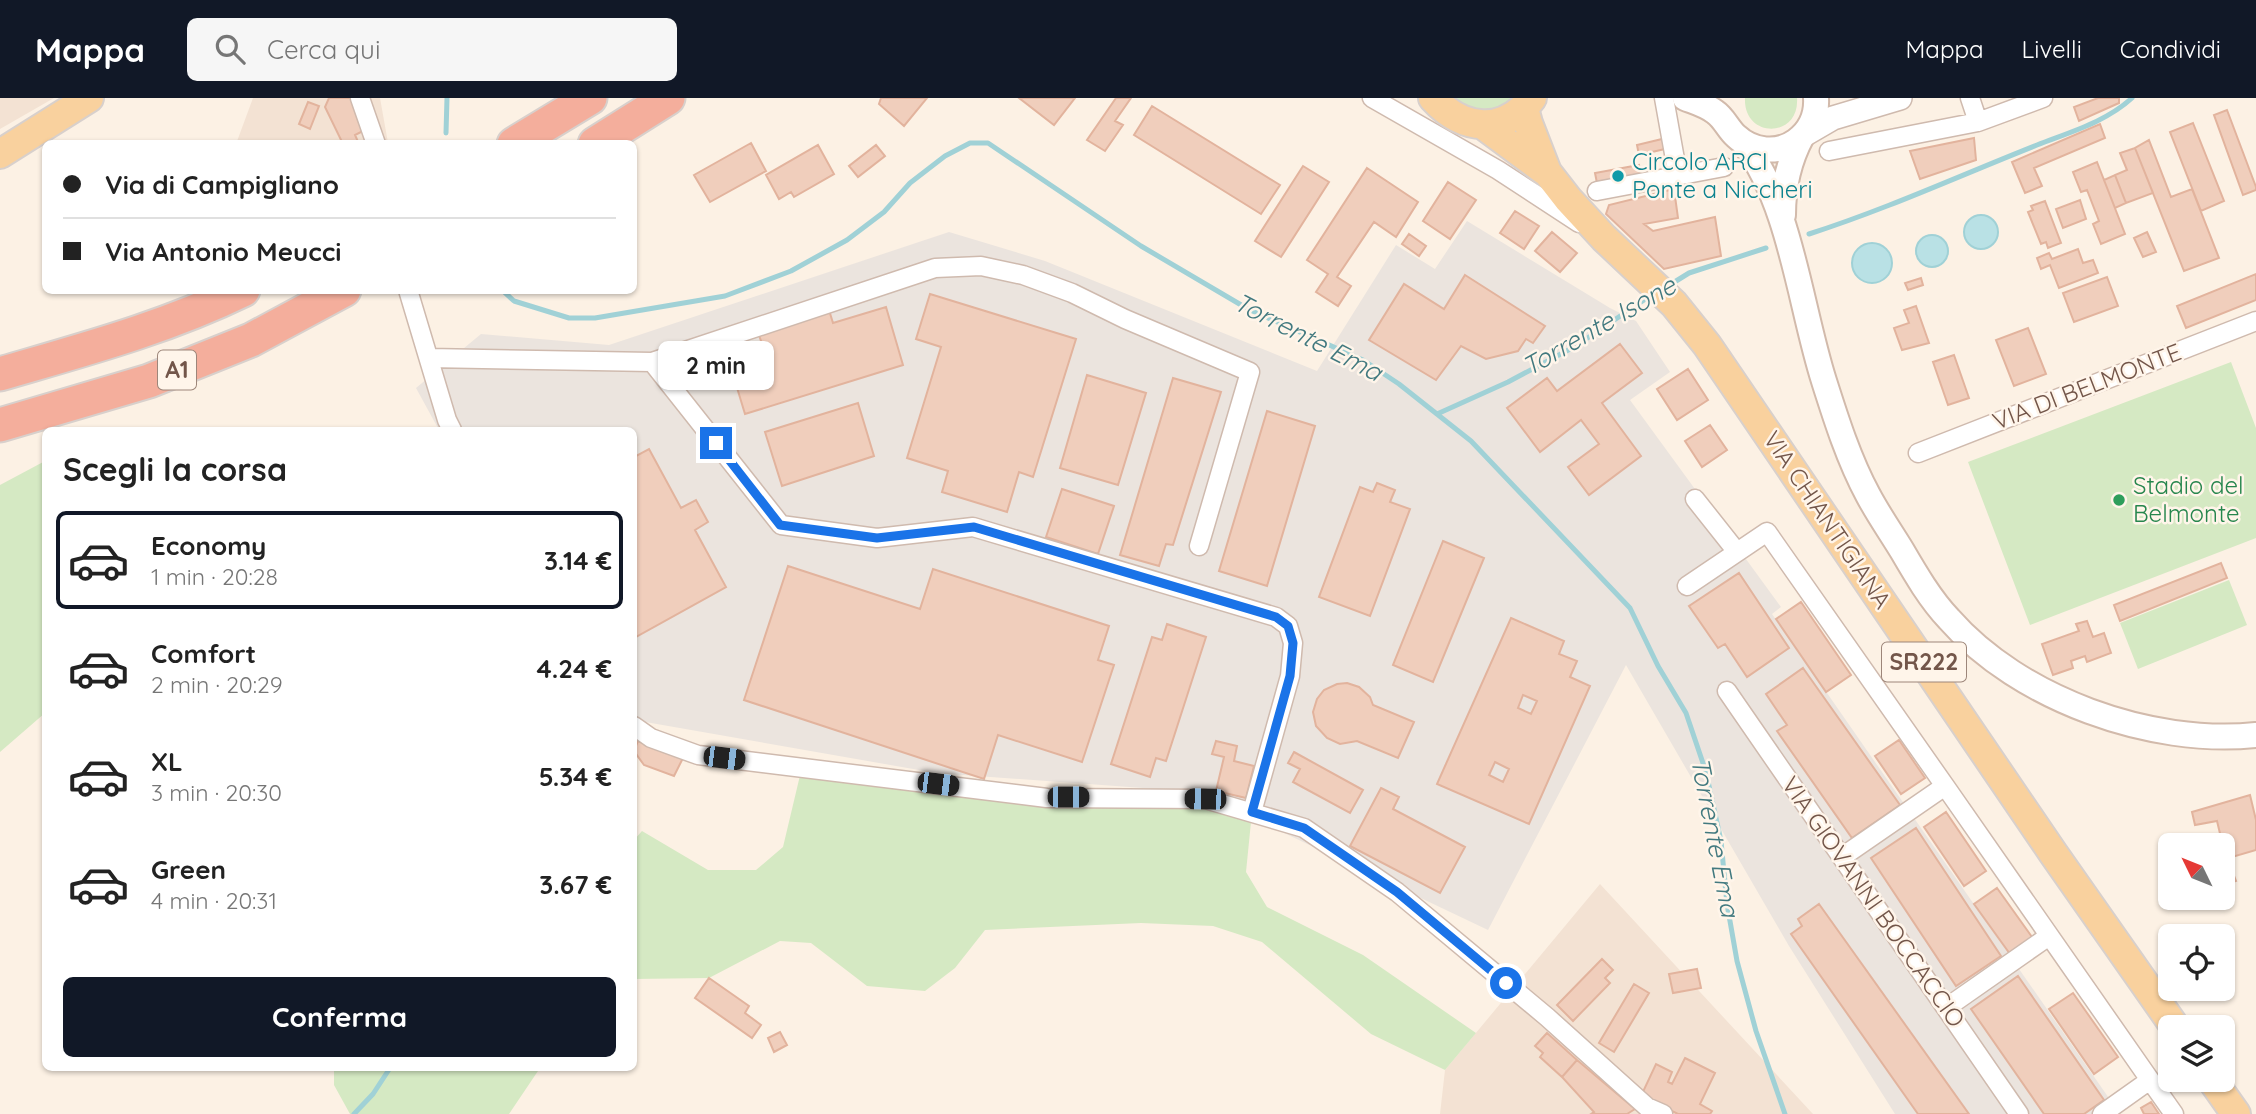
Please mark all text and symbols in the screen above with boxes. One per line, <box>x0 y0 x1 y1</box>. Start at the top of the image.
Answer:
search box <box>187 18 677 81</box>
text: Mappa <box>35 29 145 70</box>
icon: search <box>211 30 249 68</box>
text: Cerca qui <box>267 33 380 66</box>
text: Mappa <box>1906 34 1984 64</box>
text: Livelli <box>2022 34 2082 64</box>
text: Condividi <box>2120 34 2221 64</box>
place label: Circolo ARCI Ponte a Niccheri <box>1632 146 1813 204</box>
text: Via di Campigliano <box>105 168 339 201</box>
marker: Circolo ARCI Ponte a Niccheri <box>1610 168 1626 184</box>
text: Via Antonio Meucci <box>105 235 341 268</box>
water label: Torrente Isone <box>1516 268 1683 383</box>
water label: Torrente Ema <box>1228 285 1389 389</box>
street label: VIA DI BELMONTE <box>1988 336 2185 436</box>
callout: 2 min <box>658 342 774 390</box>
road number: A1 <box>158 350 196 390</box>
text: 2 min <box>686 351 746 380</box>
street label: VIA CHIANTIGIANA <box>1757 425 1898 614</box>
route end <box>700 427 732 459</box>
text: Scegli la corsa <box>63 449 287 489</box>
place label: Stadio del Belmonte <box>2133 470 2244 528</box>
marker: Stadio del Belmonte <box>2111 492 2127 508</box>
icon: car <box>67 529 130 592</box>
text: Economy <box>151 529 266 562</box>
text: 3.14 € <box>544 544 612 577</box>
text: 1 min · 20:28 <box>151 562 278 591</box>
icon: car <box>67 637 130 700</box>
text: Comfort <box>151 637 256 670</box>
road number: SR222 <box>1882 642 1966 682</box>
text: 4.24 € <box>537 652 612 685</box>
text: 2 min · 20:29 <box>151 670 283 699</box>
icon: car <box>67 745 130 808</box>
text: XL <box>151 745 183 778</box>
car <box>702 745 747 771</box>
water label: Torrente Ema <box>1684 754 1747 921</box>
text: 5.34 € <box>539 760 612 793</box>
street label: VIA GIOVANNI BOCCACCIO <box>1776 770 1972 1033</box>
car <box>916 771 961 797</box>
text: 3 min · 20:30 <box>151 778 282 807</box>
car <box>1048 787 1090 808</box>
car <box>1184 788 1227 810</box>
north arrow <box>2158 833 2235 910</box>
map controls <box>2158 833 2235 1092</box>
icon: car <box>67 853 130 916</box>
text: Green <box>151 853 226 886</box>
text: 3.67 € <box>539 868 612 901</box>
text: 4 min · 20:31 <box>151 886 277 915</box>
button: locate <box>2158 924 2235 1001</box>
route start <box>1490 967 1522 999</box>
button: Conferma <box>63 977 616 1057</box>
button: layers <box>2158 1015 2235 1092</box>

